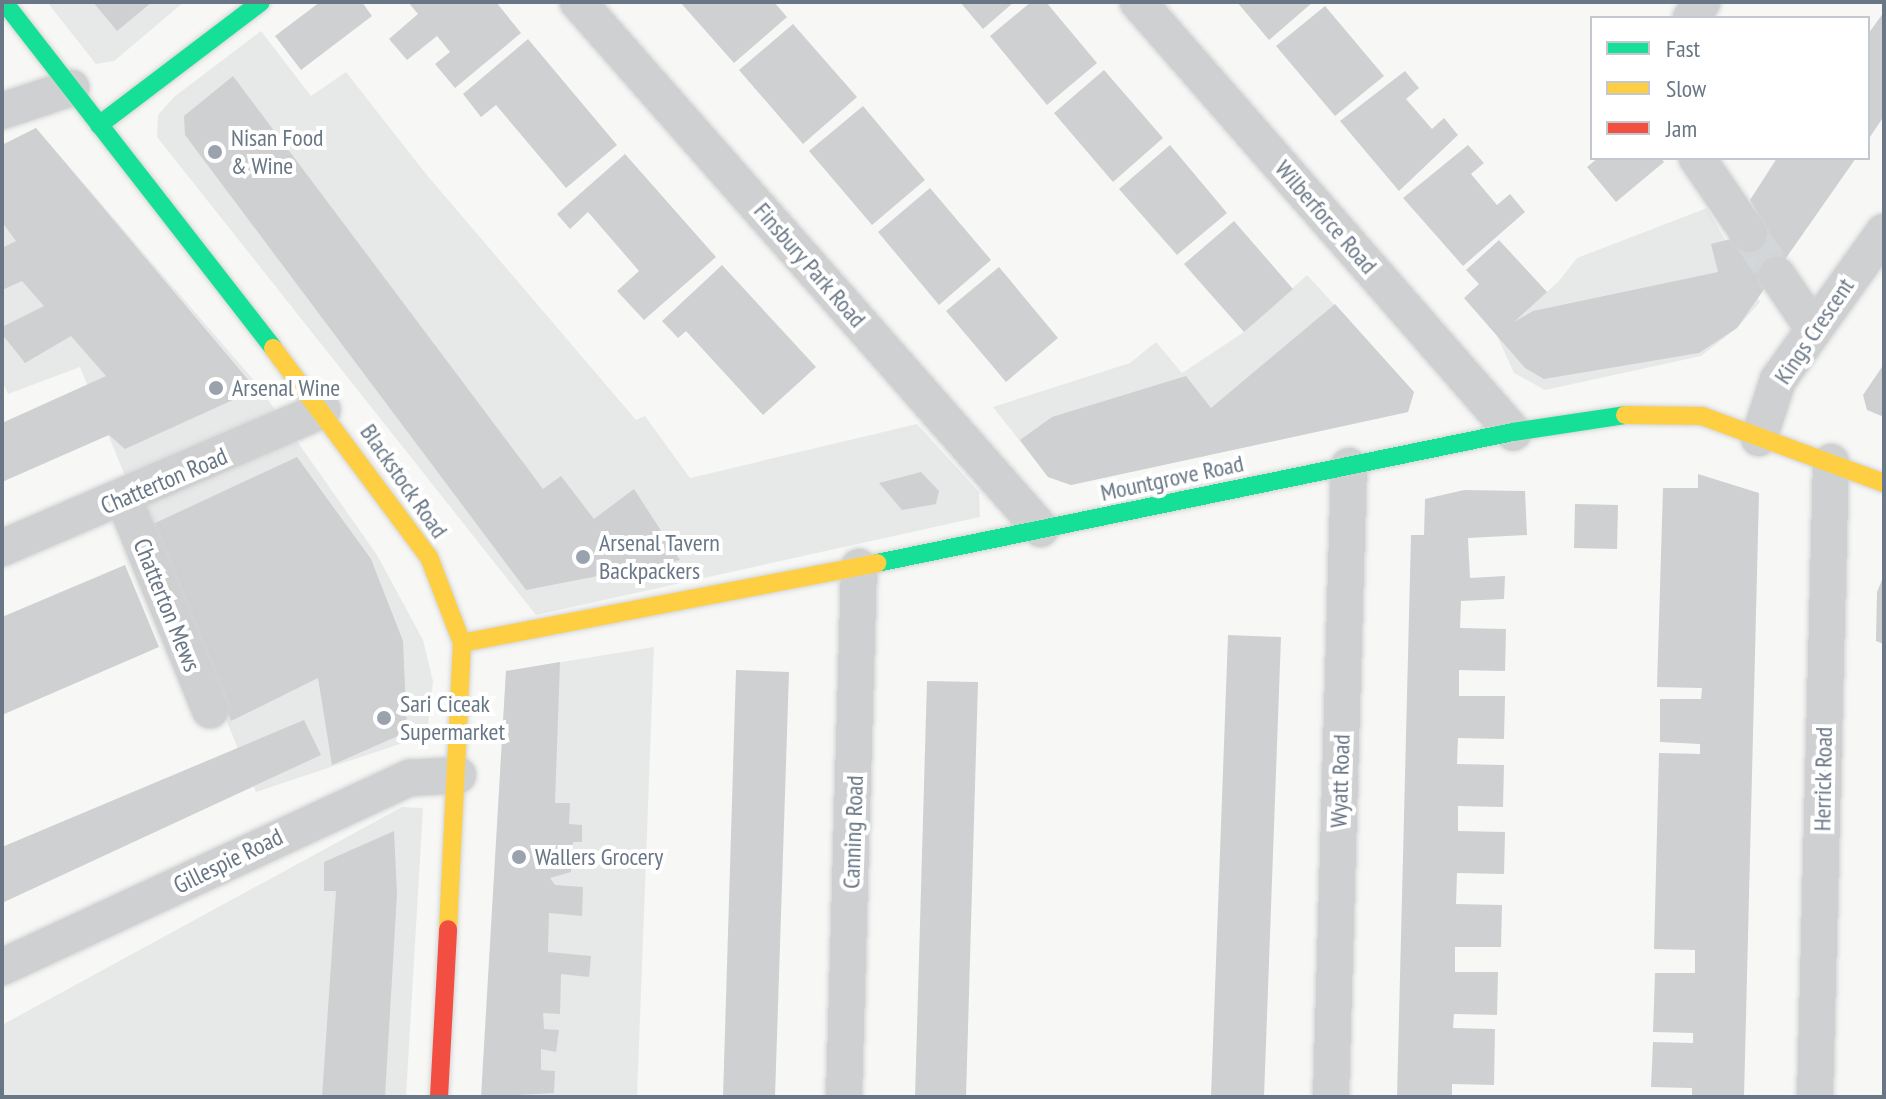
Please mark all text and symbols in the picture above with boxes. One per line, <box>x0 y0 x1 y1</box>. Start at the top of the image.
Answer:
legend <box>1590 16 1870 160</box>
text: Fast <box>1666 33 1700 64</box>
text: Slow <box>1666 73 1706 104</box>
text: Jam <box>1666 113 1697 144</box>
place label: Nisan Food & Wine <box>231 124 323 180</box>
marker: Nisan Food & Wine <box>206 143 224 161</box>
street label: Wilberforce Road <box>1269 154 1383 280</box>
street label: Finsbury Park Road <box>748 196 872 334</box>
street label: Kings Crescent <box>1768 273 1860 389</box>
place label: Arsenal Wine <box>232 374 341 402</box>
marker: Arsenal Wine <box>207 379 225 397</box>
street label: Blackstock Road <box>354 418 454 544</box>
street label: Chatterton Road <box>96 441 232 521</box>
street label: Mountgrove Road <box>1098 449 1246 507</box>
place label: Arsenal Tavern Backpackers <box>599 529 720 585</box>
street label: Chatterton Mews <box>127 534 207 676</box>
marker: Arsenal Tavern Backpackers <box>574 548 592 566</box>
place label: Sari Ciceak Supermarket <box>400 690 505 746</box>
marker: Sari Ciceak Supermarket <box>375 709 393 727</box>
street label: Herrick Road <box>1808 726 1838 832</box>
street label: Wyatt Road <box>1324 734 1356 828</box>
street label: Canning Road <box>837 775 869 889</box>
street label: Gillespie Road <box>169 822 287 900</box>
place label: Wallers Grocery <box>535 843 663 871</box>
marker: Wallers Grocery <box>510 848 528 866</box>

